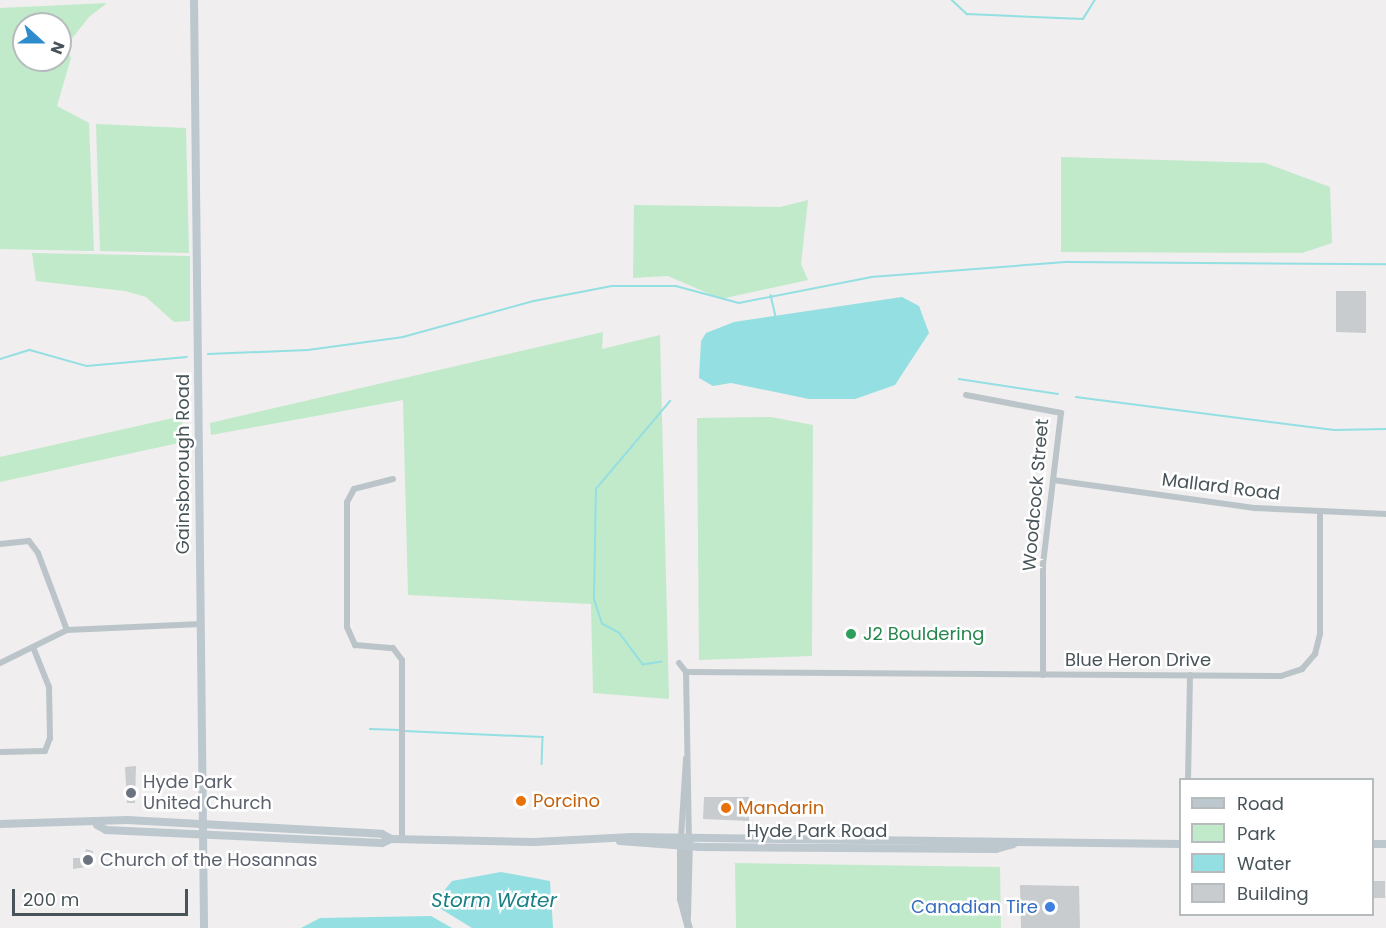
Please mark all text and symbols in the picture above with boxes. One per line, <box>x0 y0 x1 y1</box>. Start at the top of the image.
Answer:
north arrow <box>12 12 72 72</box>
text: N <box>45 38 70 58</box>
street label: Gainsborough Road <box>172 374 194 554</box>
street label: Woodcock Street <box>1019 418 1053 572</box>
street label: Mallard Road <box>1161 469 1281 505</box>
place label: J2 Bouldering <box>863 623 984 645</box>
marker: J2 Bouldering <box>844 627 858 641</box>
street label: Blue Heron Drive <box>1065 649 1211 671</box>
place label: Hyde Park United Church <box>143 772 272 814</box>
legend <box>1179 778 1374 916</box>
marker: Hyde Park United Church <box>124 786 138 800</box>
place label: Porcino <box>533 790 600 812</box>
text: Road <box>1237 791 1284 816</box>
marker: Porcino <box>514 794 528 808</box>
place label: Mandarin <box>738 797 824 819</box>
marker: Mandarin <box>719 801 733 815</box>
street label: Hyde Park Road <box>747 820 887 842</box>
text: Park <box>1237 821 1276 846</box>
place label: Church of the Hosannas <box>100 849 317 871</box>
text: Water <box>1237 851 1291 876</box>
marker: Church of the Hosannas <box>81 853 95 867</box>
scale bar <box>15 877 190 915</box>
text: Building <box>1237 881 1309 906</box>
text: 200 m <box>23 887 79 912</box>
water label: Storm Water <box>431 888 557 912</box>
place label: Canadian Tire <box>911 896 1038 918</box>
marker: Canadian Tire <box>1043 900 1057 914</box>

